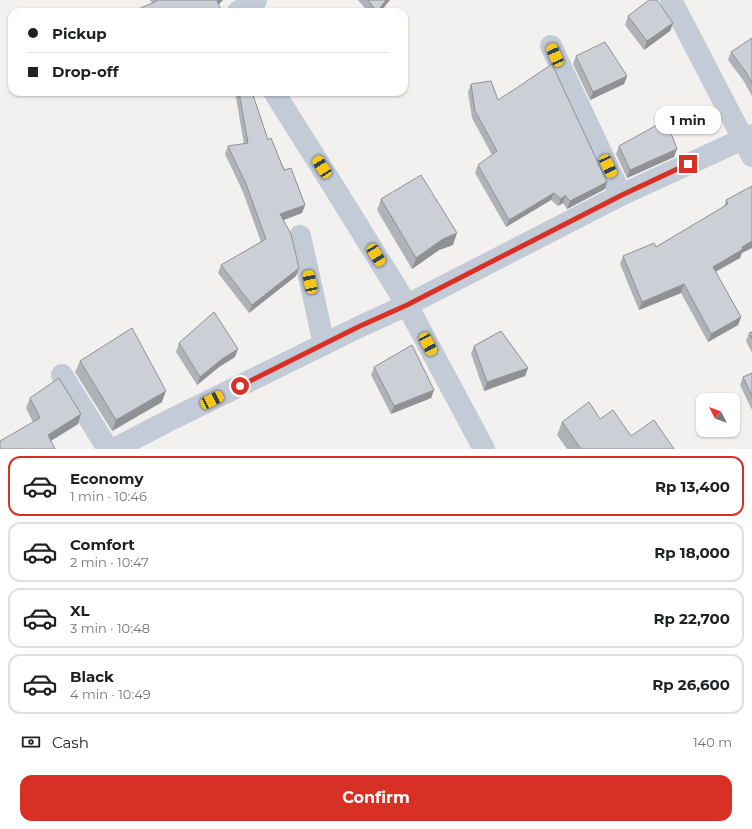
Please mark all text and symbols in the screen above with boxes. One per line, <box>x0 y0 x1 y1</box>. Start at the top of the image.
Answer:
text: Pickup <box>52 24 107 43</box>
car <box>545 42 565 68</box>
text: Drop-off <box>52 62 119 81</box>
callout: 1 min <box>655 106 721 134</box>
text: 1 min <box>670 112 706 128</box>
car <box>597 153 619 179</box>
car <box>310 154 334 180</box>
route end <box>679 155 697 173</box>
car <box>365 242 387 268</box>
car <box>302 269 318 295</box>
car <box>417 331 439 357</box>
route start <box>231 377 249 395</box>
car <box>199 389 225 411</box>
north arrow <box>696 393 740 437</box>
map controls <box>696 393 740 437</box>
icon: car <box>22 468 58 504</box>
text: Economy <box>70 469 143 488</box>
text: Rp 13,400 <box>655 477 730 496</box>
text: 1 min · 10:46 <box>70 488 147 504</box>
icon: car <box>22 534 58 570</box>
text: Comfort <box>70 535 135 554</box>
text: Rp 18,000 <box>654 543 730 562</box>
text: 2 min · 10:47 <box>70 554 149 570</box>
icon: car <box>22 600 58 636</box>
text: XL <box>70 601 89 620</box>
text: Rp 22,700 <box>653 609 730 628</box>
text: 3 min · 10:48 <box>70 620 150 636</box>
icon: car <box>22 666 58 702</box>
text: Black <box>70 667 114 686</box>
text: Rp 26,600 <box>652 675 730 694</box>
text: 4 min · 10:49 <box>70 686 151 702</box>
icon: cash <box>20 731 42 753</box>
text: Cash <box>52 733 89 752</box>
text: 140 m <box>693 734 732 750</box>
button: Confirm <box>20 775 732 821</box>

